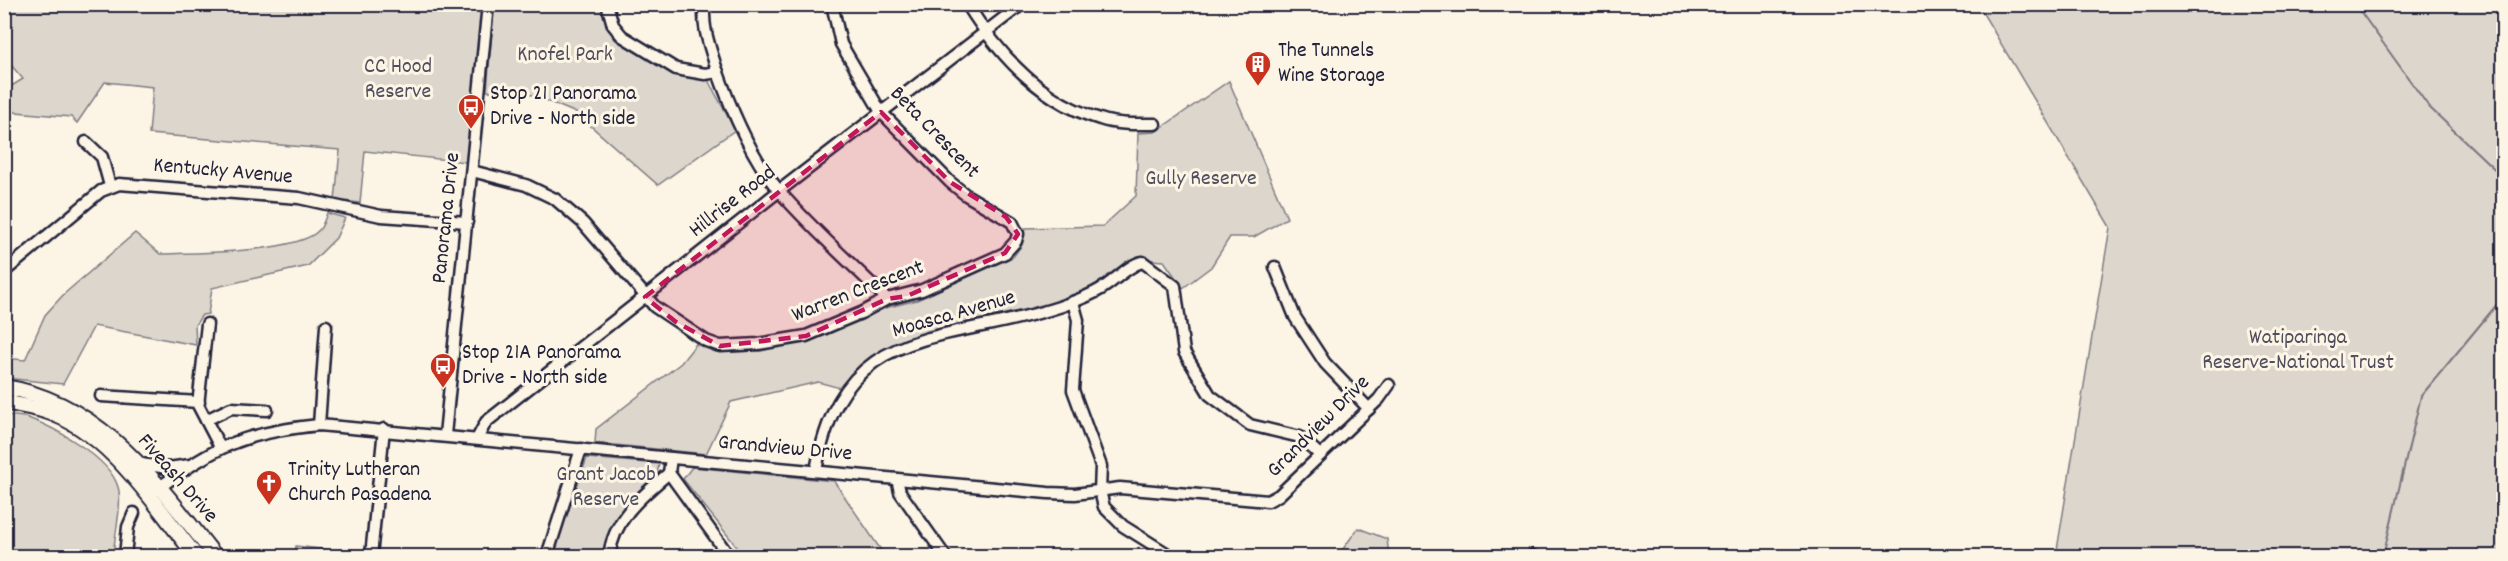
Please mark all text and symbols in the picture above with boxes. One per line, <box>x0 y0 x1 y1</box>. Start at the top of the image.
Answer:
place label: The Tunnels Wine Storage <box>1278 36 1385 92</box>
park label: Knofel Park <box>517 40 613 71</box>
building icon: The Tunnels Wine Storage <box>1243 49 1273 87</box>
park label: CC Hood Reserve <box>364 52 432 108</box>
place label: Stop 21 Panorama Drive - North side <box>490 79 637 135</box>
street label: Beta Crescent <box>882 80 986 186</box>
bus stop icon: Stop 21 Panorama Drive - North side <box>456 92 486 130</box>
street label: Kentucky Avenue <box>152 150 294 194</box>
street label: Panorama Drive <box>425 151 469 285</box>
street label: Hillrise Road <box>683 158 783 246</box>
park label: Gully Reserve <box>1145 164 1257 195</box>
street label: Warren Crescent <box>788 253 928 331</box>
street label: Moasca Avenue <box>889 283 1019 347</box>
park label: Watiparinga Reserve-National Trust <box>2202 323 2394 379</box>
place label: Stop 21A Panorama Drive - North side <box>462 338 621 394</box>
bus stop icon: Stop 21A Panorama Drive - North side <box>428 351 458 389</box>
street label: Grandview Drive <box>1260 368 1378 486</box>
street label: Fiveash Drive <box>129 427 225 531</box>
street label: Grandview Drive <box>717 428 853 470</box>
place label: Trinity Lutheran Church Pasadena <box>288 455 432 511</box>
park label: Grant Jacob Reserve <box>556 460 656 516</box>
church icon: Trinity Lutheran Church Pasadena <box>254 468 284 506</box>

